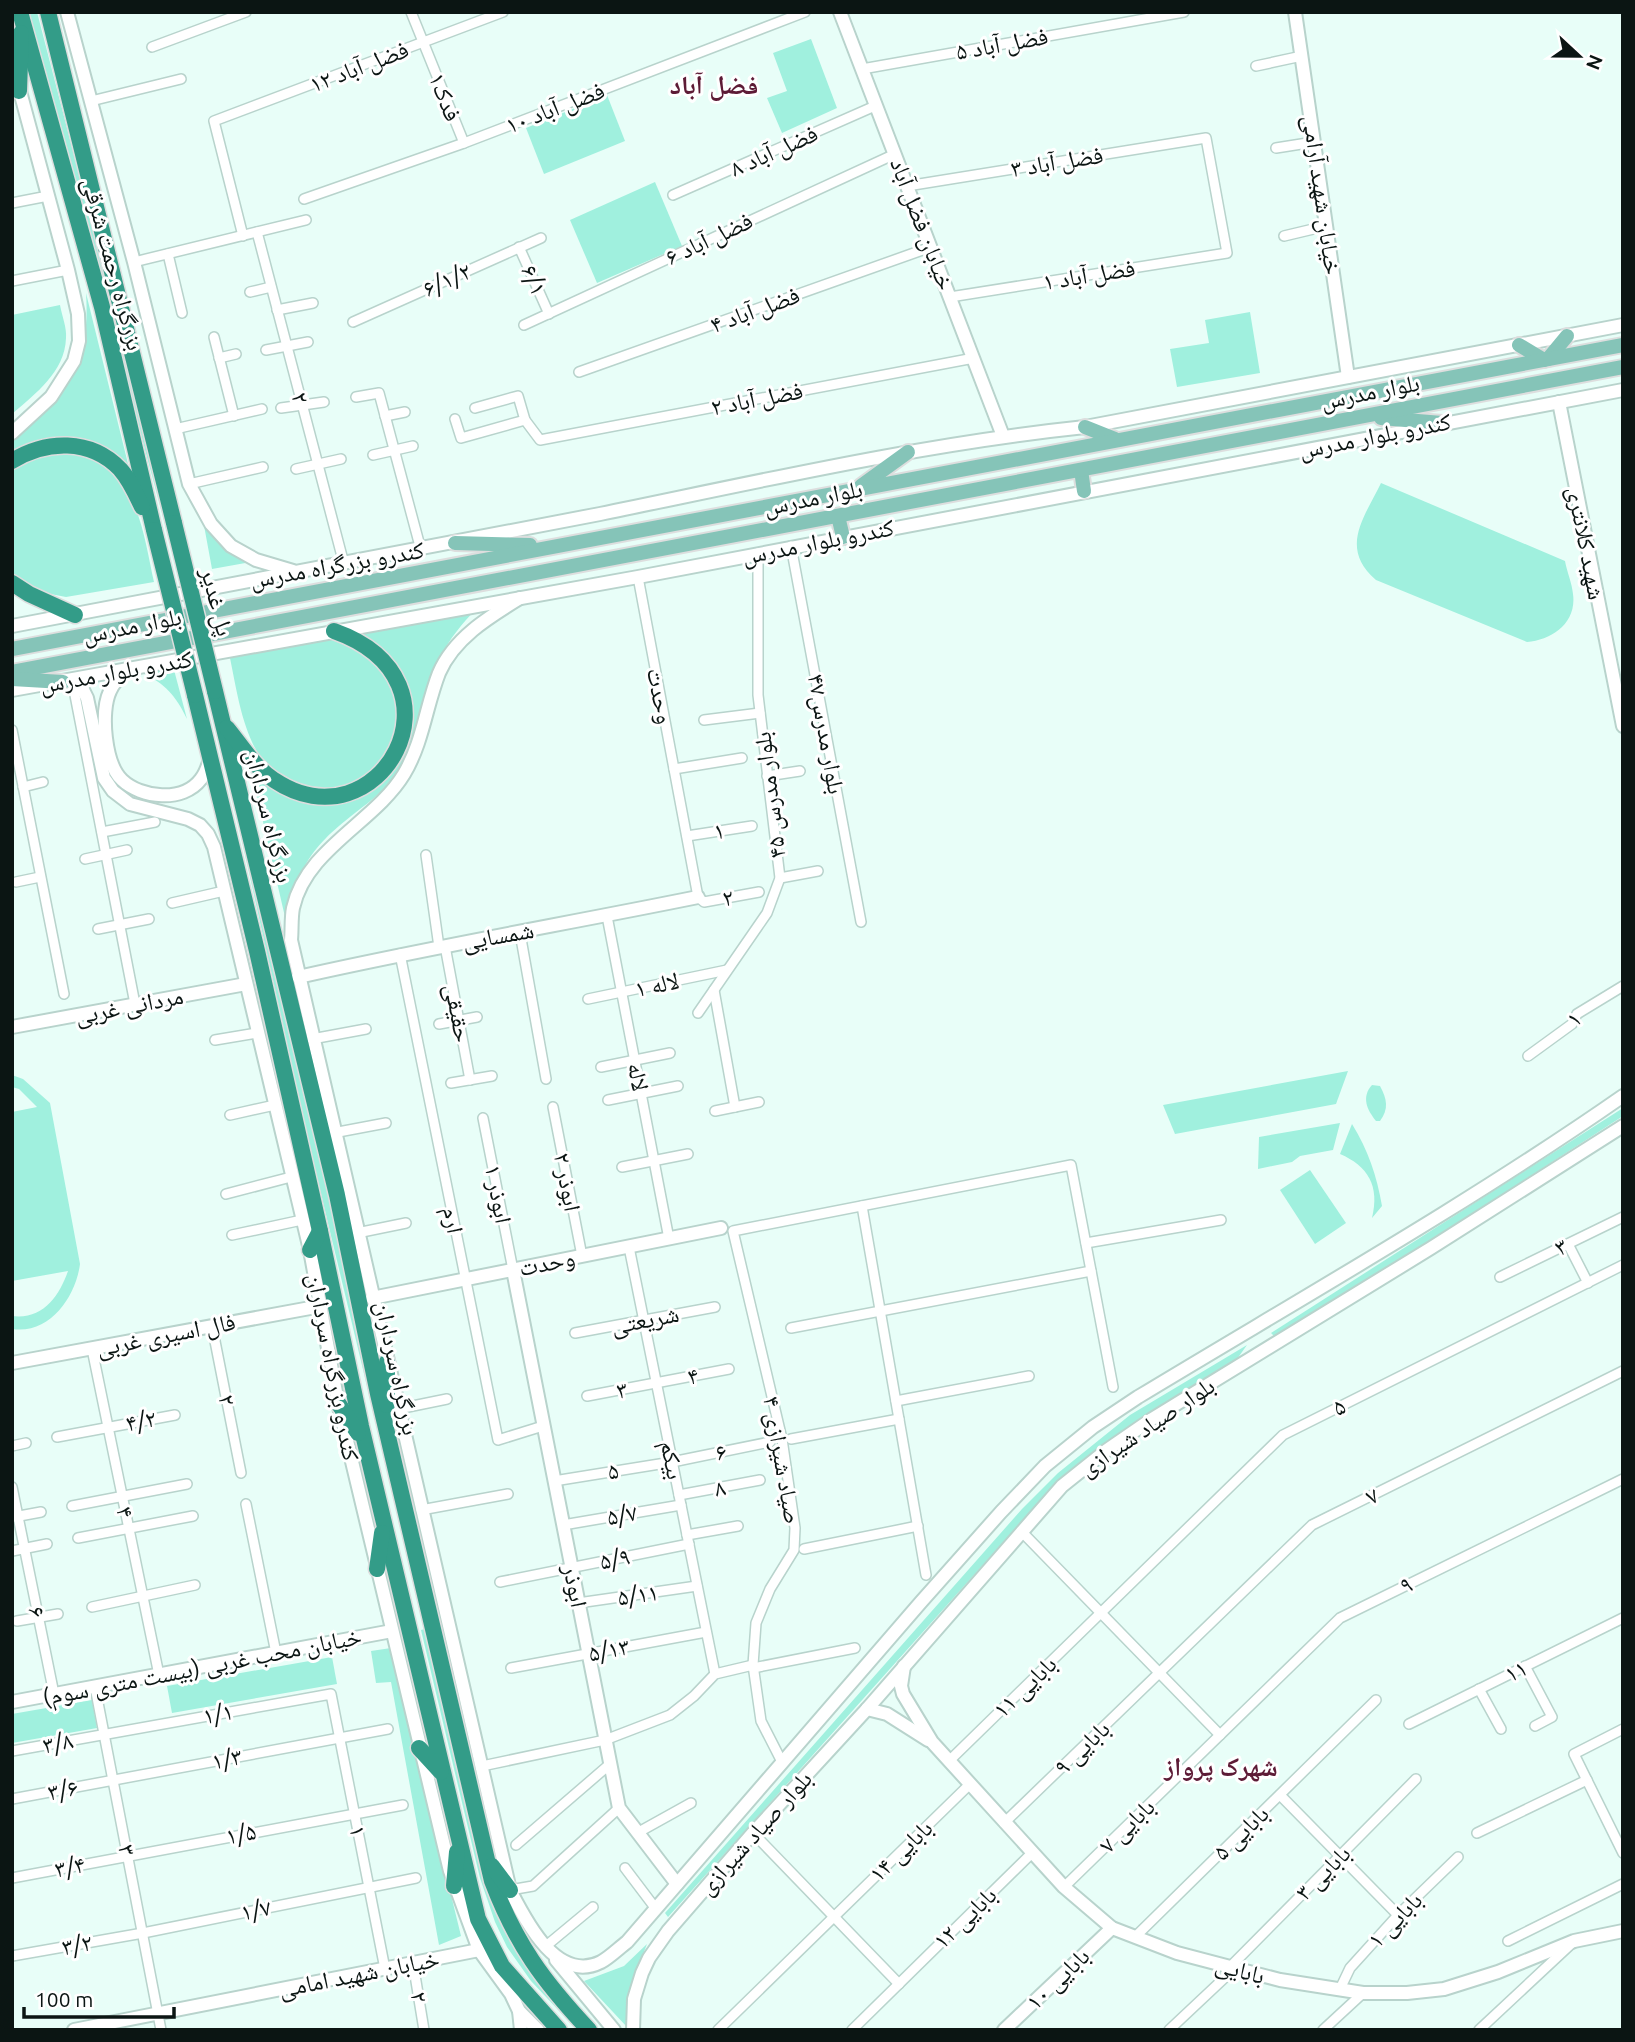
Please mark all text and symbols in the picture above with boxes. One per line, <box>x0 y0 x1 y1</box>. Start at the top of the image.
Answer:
north arrow <box>1544 21 1614 91</box>
street label: فضل آباد ۵ <box>954 22 1050 66</box>
street label: فضل آباد ۱۲ <box>306 35 412 99</box>
text: N <box>1582 52 1608 73</box>
street label: فدک۱ <box>424 69 467 125</box>
district label: فضل آباد <box>670 70 758 101</box>
street label: فضل آباد ۱۰ <box>502 76 608 140</box>
street label: خیابان شهید آرامی <box>1297 113 1347 277</box>
street label: فضل آباد ۸ <box>726 119 822 183</box>
street label: فضل آباد ۳ <box>1009 141 1105 183</box>
street label: خیابان فضل آباد <box>884 154 960 294</box>
street label: بزرگراه رحمت شرقی <box>76 174 150 354</box>
street label: فضل آباد ۶ <box>661 207 757 271</box>
street label: فضل آباد ۱ <box>1041 254 1137 296</box>
street label: ۶/۱/۲ <box>418 257 475 302</box>
street label: ۶/۱ <box>516 260 553 299</box>
street label: فضل آباد ۴ <box>707 281 803 339</box>
street label: بلوار مدرس <box>1318 369 1422 415</box>
street label: فضل آباد ۲ <box>709 376 805 422</box>
street label: ۲ <box>286 389 315 407</box>
street label: کندرو بلوار مدرس <box>1297 408 1453 464</box>
street label: بلوار مدرس <box>761 475 865 521</box>
street label: شهید کلانتری <box>1561 484 1611 602</box>
street label: کندرو بلوار مدرس <box>740 514 896 570</box>
street label: کندرو بزرگراه مدرس <box>248 536 426 594</box>
street label: پل غدیر <box>195 564 239 639</box>
street label: بلوار مدرس <box>80 603 184 649</box>
street label: کندرو بلوار مدرس <box>38 645 195 699</box>
street label: وحدت <box>642 666 679 726</box>
street label: بلوار مدرس۴۷ <box>802 672 850 796</box>
street label: ۴۵ بلوار مدرس <box>748 730 792 860</box>
street label: بزرگراه سرداران <box>239 746 299 886</box>
street label: ۱ <box>711 816 726 845</box>
street label: ۲ <box>720 883 736 912</box>
street label: شمسایی <box>460 916 536 956</box>
street label: لاله ۱ <box>632 967 682 1002</box>
street label: حقیقی <box>439 981 477 1045</box>
street label: مردانی غربی <box>72 982 186 1030</box>
street label: ۱ <box>1561 1005 1587 1032</box>
street label: لاله <box>623 1060 654 1093</box>
street label: ابوذر ۲ <box>548 1150 586 1214</box>
street label: ابوذر ۱ <box>479 1162 517 1226</box>
street label: ارم <box>435 1204 469 1236</box>
street label: ۳ <box>1550 1232 1572 1261</box>
street label: وحدت <box>517 1244 577 1281</box>
street label: کندرو بزرگراه سرداران <box>301 1271 365 1463</box>
street label: بزرگراه سرداران <box>369 1298 425 1438</box>
street label: شریعتی <box>609 1300 681 1340</box>
street label: فال اسیری غربی <box>94 1308 238 1362</box>
street label: ۴ <box>685 1361 701 1390</box>
street label: بلوار صیاد شیرازی <box>1074 1371 1220 1483</box>
street label: ۳ <box>614 1375 630 1404</box>
street label: ۲ <box>213 1392 242 1408</box>
street label: ۵ <box>1328 1392 1350 1421</box>
street label: صیاد شیرازی ۴ <box>757 1394 807 1526</box>
street label: ۴/۲ <box>123 1404 158 1437</box>
street label: ۶ <box>713 1437 729 1466</box>
street label: بیکم <box>653 1438 689 1482</box>
street label: ۵ <box>605 1456 620 1485</box>
street label: ۸ <box>712 1473 728 1502</box>
street label: ۷ <box>1361 1481 1383 1510</box>
street label: ۵/۷ <box>605 1499 639 1530</box>
street label: ۴ <box>111 1504 140 1520</box>
street label: ۵/۹ <box>597 1542 632 1575</box>
street label: ابوذر <box>557 1561 593 1610</box>
street label: ۹ <box>1395 1570 1417 1599</box>
street label: ۵/۱۱ <box>616 1578 660 1611</box>
street label: ۶ <box>23 1604 52 1620</box>
street label: خیابان محب غربی (بیست متری سوم) <box>40 1622 364 1714</box>
street label: ۵/۱۳ <box>586 1632 632 1667</box>
street label: بابایی ۱۱ <box>988 1650 1062 1724</box>
street label: ۱۱ <box>1500 1654 1532 1687</box>
street label: ۱/۱ <box>201 1698 235 1729</box>
street label: بابایی ۹ <box>1048 1715 1116 1781</box>
street label: ۳/۸ <box>40 1726 76 1759</box>
street label: ۱/۳ <box>209 1742 244 1775</box>
district label: شهرک پرواز <box>1163 1752 1278 1783</box>
street label: بلوار صیاد شیرازی <box>692 1765 818 1901</box>
street label: ۳/۶ <box>45 1773 80 1806</box>
street label: بابایی ۷ <box>1093 1793 1161 1859</box>
street label: بابایی ۵ <box>1207 1800 1275 1866</box>
street label: بابایی ۱۴ <box>864 1814 938 1888</box>
street label: ۱/۵ <box>223 1817 258 1850</box>
street label: ۱ <box>344 1823 373 1839</box>
street label: بابایی ۳ <box>1290 1840 1356 1906</box>
street label: ۳ <box>113 1842 142 1858</box>
street label: ۳/۴ <box>52 1850 87 1883</box>
street label: بابایی ۱۲ <box>928 1881 1002 1955</box>
street label: بابایی ۱ <box>1362 1886 1428 1954</box>
street label: ۱/۷ <box>238 1893 274 1926</box>
street label: ۳/۲ <box>60 1929 94 1960</box>
street label: بابایی ۱۰ <box>1021 1942 1095 2016</box>
street label: خیابان شهید امامی <box>276 1945 442 2003</box>
street label: بابایی <box>1212 1950 1268 1990</box>
scale bar <box>24 1976 175 2020</box>
text: 100 m <box>35 1987 93 2011</box>
street label: ۲ <box>405 1989 434 2004</box>

